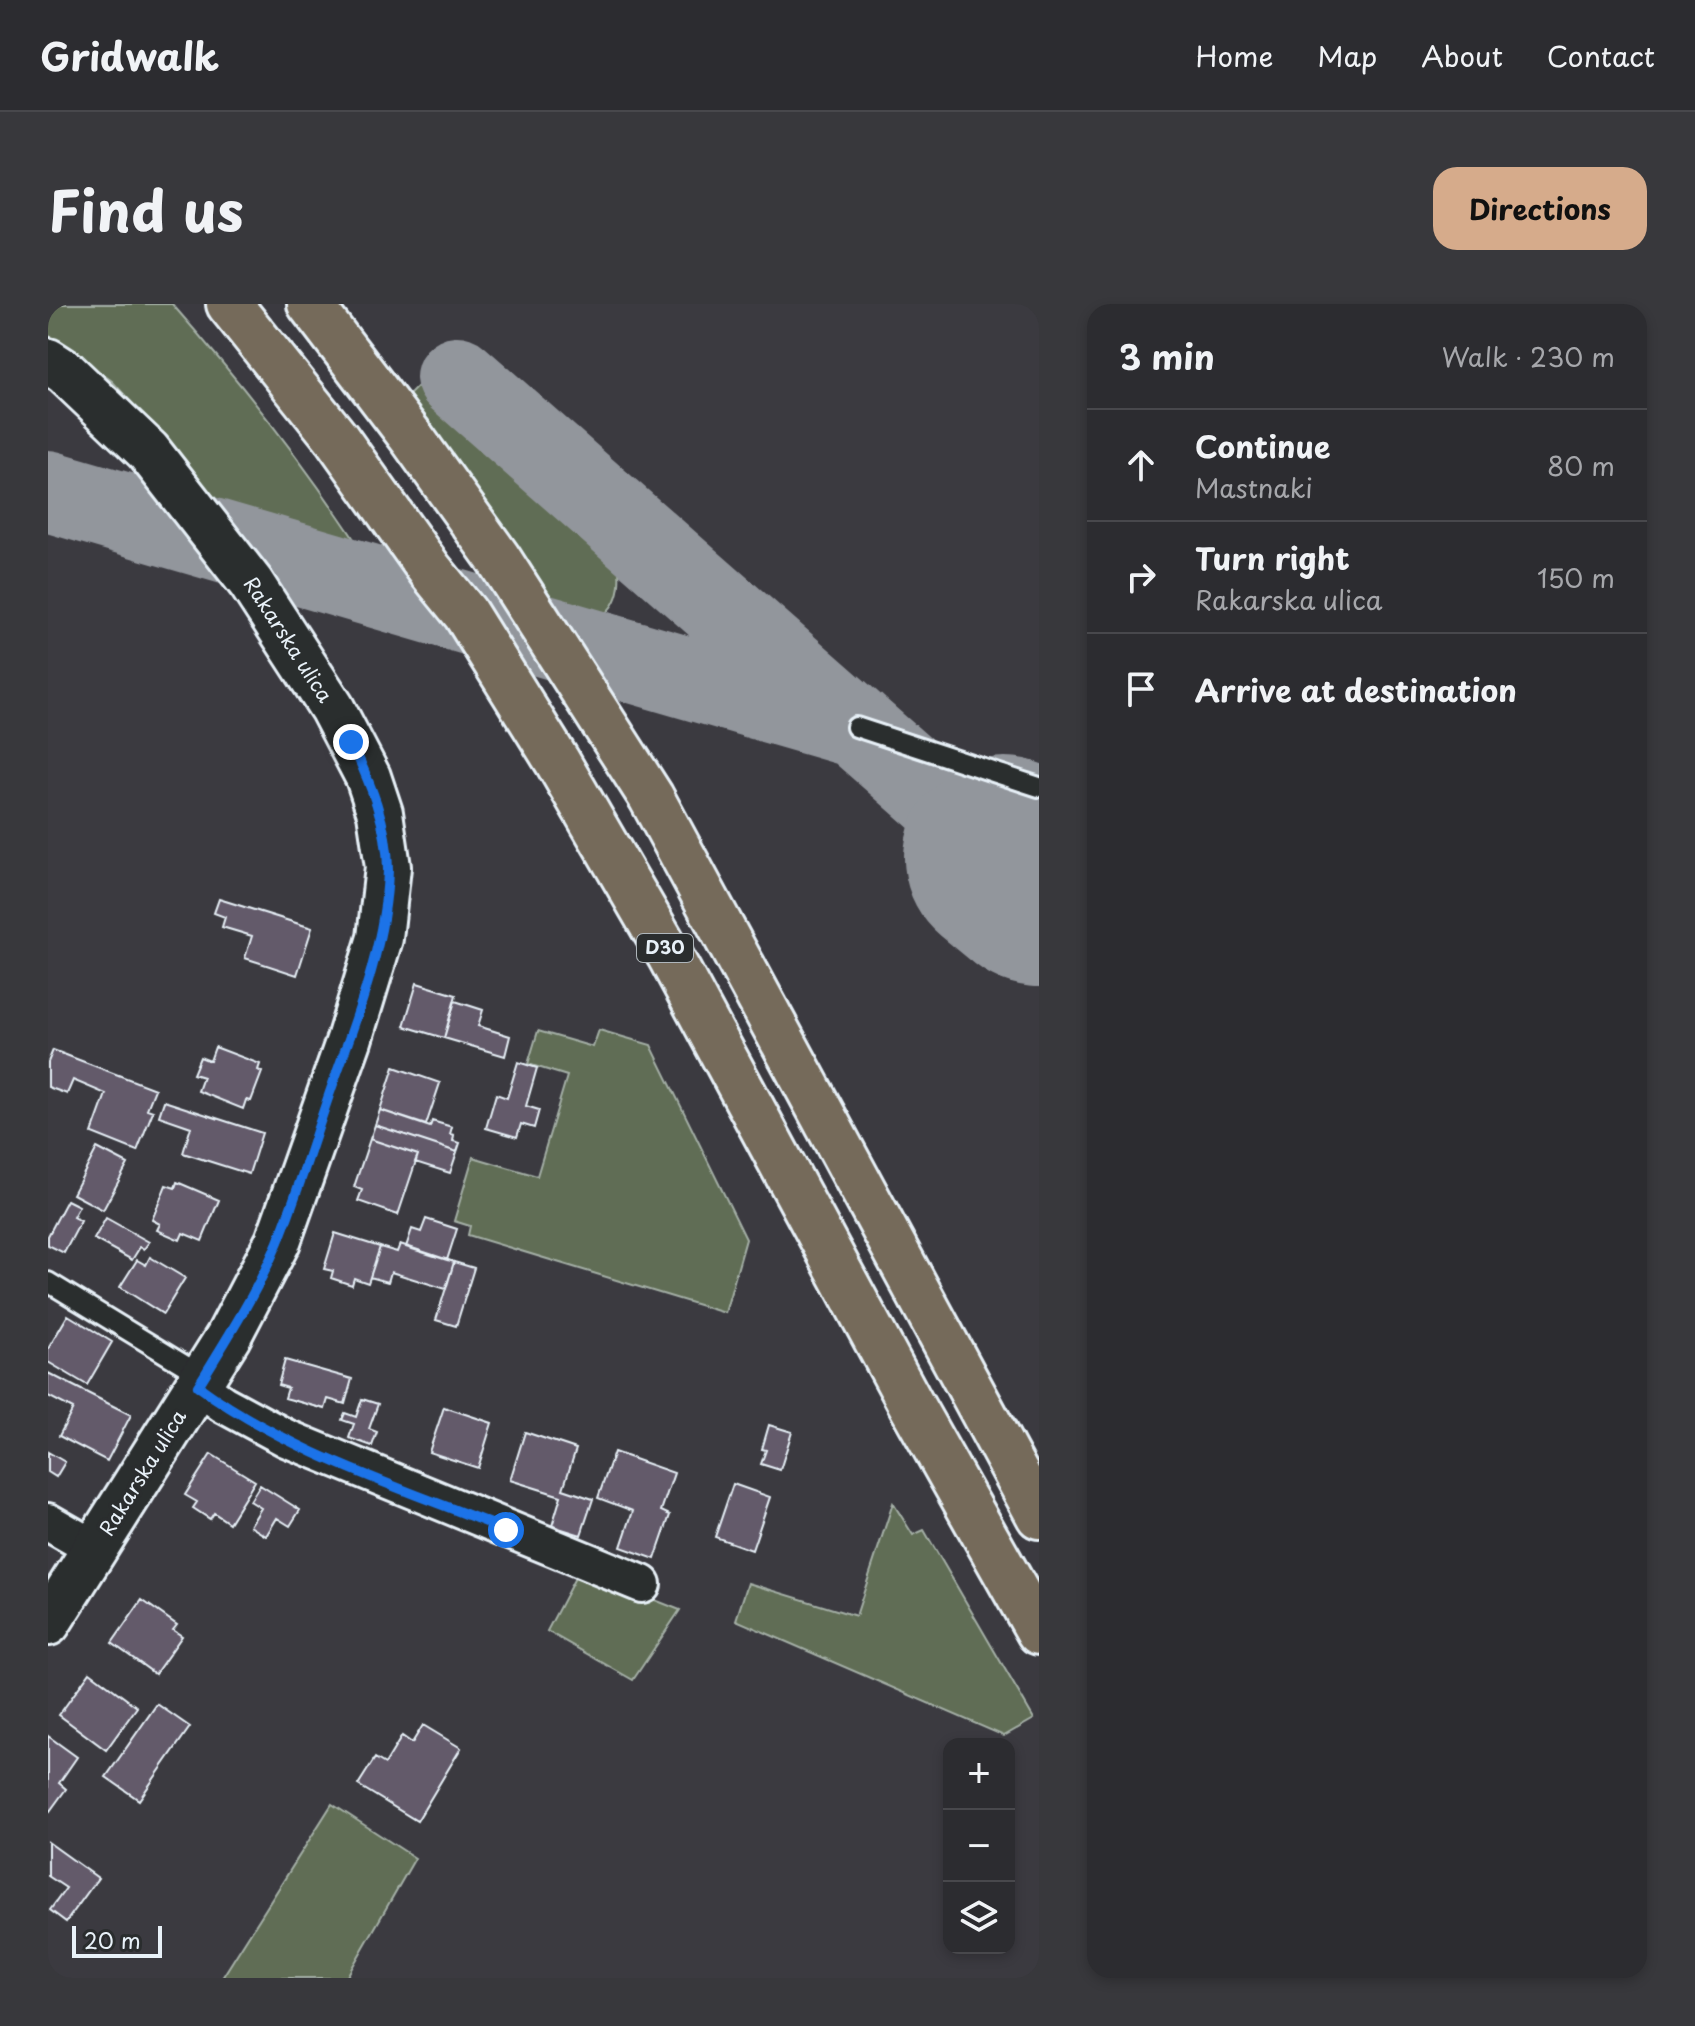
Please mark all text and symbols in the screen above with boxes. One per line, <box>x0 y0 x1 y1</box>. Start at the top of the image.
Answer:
text: Gridwalk <box>40 27 219 84</box>
text: Home <box>1195 34 1273 77</box>
text: Map <box>1317 34 1377 77</box>
text: About <box>1421 34 1503 77</box>
text: Contact <box>1547 34 1655 77</box>
text: Find us <box>48 166 244 251</box>
button: Directions <box>1433 167 1647 250</box>
text: 3 min <box>1119 330 1215 382</box>
text: Walk · 230 m <box>1442 337 1615 376</box>
text: Continue <box>1195 423 1330 468</box>
icon: ahead <box>1119 443 1163 487</box>
text: 80 m <box>1547 446 1615 485</box>
text: Mastnaki <box>1195 468 1313 507</box>
text: Turn right <box>1195 535 1350 580</box>
icon: right <box>1119 555 1163 599</box>
text: 150 m <box>1537 558 1615 597</box>
street label: Rakarska ulica <box>237 571 341 708</box>
text: Rakarska ulica <box>1195 580 1382 619</box>
icon: arrive <box>1119 667 1163 711</box>
text: Arrive at destination <box>1195 667 1517 712</box>
route end <box>333 724 369 760</box>
road number: D30 <box>637 934 693 962</box>
street label: Rakarska ulica <box>91 1403 193 1542</box>
route start <box>488 1512 524 1548</box>
map controls <box>943 1738 1015 1954</box>
button: + <box>943 1738 1015 1810</box>
button: − <box>943 1810 1015 1882</box>
button: layers <box>943 1882 1015 1954</box>
scale bar <box>72 1922 162 1958</box>
text: 20 m <box>84 1923 141 1956</box>

